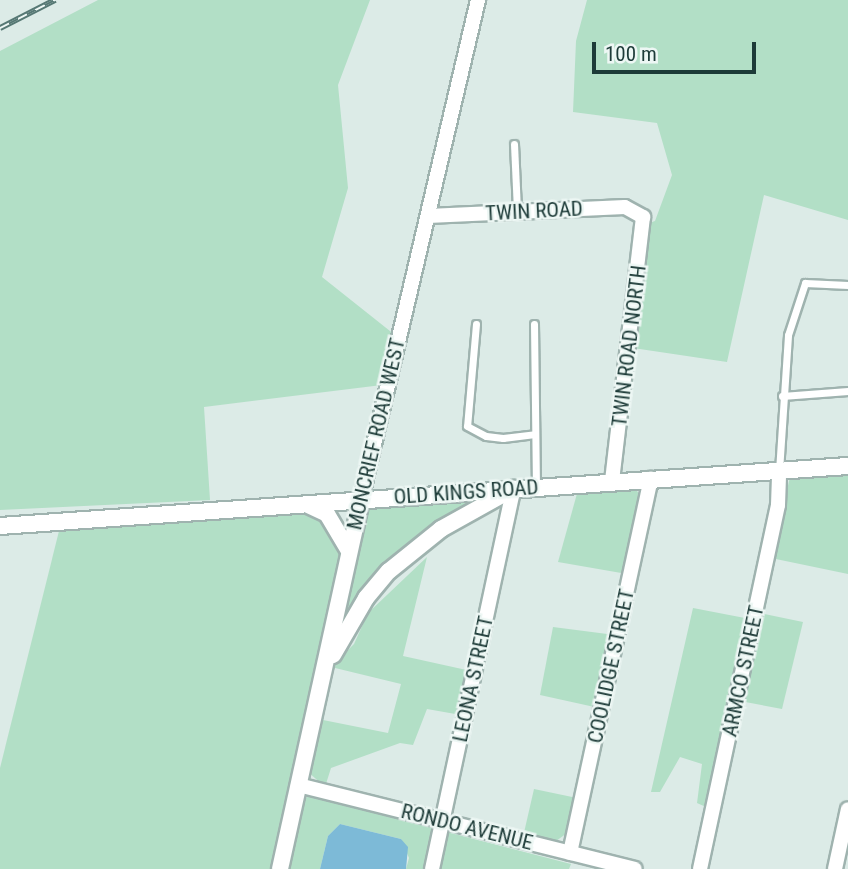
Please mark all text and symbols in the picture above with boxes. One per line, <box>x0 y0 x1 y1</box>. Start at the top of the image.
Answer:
scale bar <box>596 28 760 72</box>
text: 100 m <box>605 42 657 66</box>
street label: TWIN ROAD <box>485 196 583 226</box>
street label: TWIN ROAD NORTH <box>607 264 651 428</box>
street label: MONCRIEF ROAD WEST <box>342 336 410 532</box>
street label: OLD KINGS ROAD <box>393 474 539 510</box>
street label: COOLIDGE STREET <box>582 587 640 745</box>
street label: ARMCO STREET <box>717 603 769 739</box>
street label: LEONA STREET <box>447 614 499 744</box>
street label: RONDO AVENUE <box>399 798 535 856</box>

